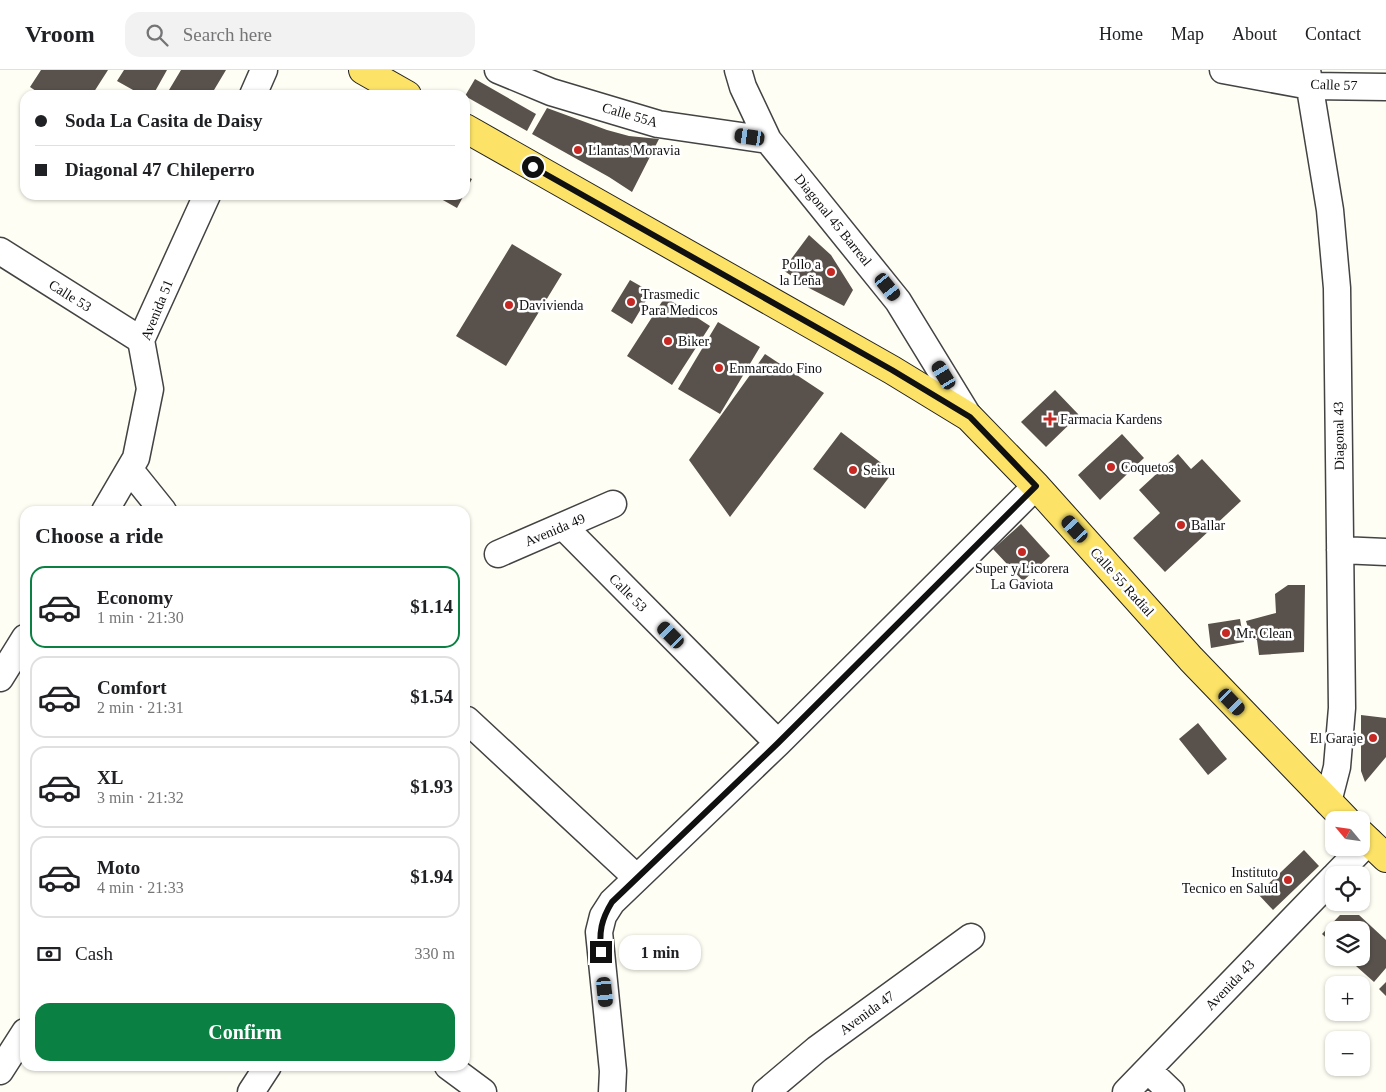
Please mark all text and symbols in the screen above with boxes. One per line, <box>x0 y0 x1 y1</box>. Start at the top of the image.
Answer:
search box <box>125 12 475 57</box>
text: Vroom <box>25 21 95 47</box>
icon: search <box>143 21 171 49</box>
text: Search here <box>183 24 272 45</box>
text: Home <box>1099 24 1143 44</box>
text: Map <box>1171 24 1204 44</box>
text: About <box>1232 24 1277 44</box>
text: Contact <box>1305 24 1361 44</box>
street label: Calle 57 <box>1310 77 1358 93</box>
street label: Calle 55A <box>600 100 660 130</box>
text: Soda La Casita de Daisy <box>65 110 262 131</box>
car <box>734 127 765 147</box>
place label: Llantas Moravia <box>588 143 681 158</box>
marker: Llantas Moravia <box>572 144 584 156</box>
route start <box>522 156 544 178</box>
text: Diagonal 47 Chileperro <box>65 159 255 180</box>
street label: Diagonal 45 Barreal <box>791 171 875 269</box>
place label: Pollo a la Leña <box>779 257 822 288</box>
marker: Pollo a la Leña <box>825 266 837 278</box>
car <box>872 271 903 303</box>
street label: Calle 53 <box>46 277 94 315</box>
street label: Avenida 51 <box>138 278 176 342</box>
place label: Trasmedic Para Medicos <box>641 287 718 318</box>
marker: Trasmedic Para Medicos <box>625 296 637 308</box>
place label: Davivienda <box>519 298 584 313</box>
marker: Davivienda <box>503 299 515 311</box>
place label: Biker <box>678 334 709 349</box>
marker: Biker <box>662 335 674 347</box>
car <box>929 358 958 392</box>
place label: Enmarcado Fino <box>729 361 822 376</box>
marker: Enmarcado Fino <box>713 362 725 374</box>
street label: Diagonal 43 <box>1331 401 1347 471</box>
place label: Farmacia Kardens <box>1060 412 1162 427</box>
marker: Farmacia Kardens <box>1044 413 1056 425</box>
place label: Coquetos <box>1121 460 1174 475</box>
marker: Coquetos <box>1105 461 1117 473</box>
place label: Seiku <box>863 463 895 478</box>
marker: Seiku <box>847 464 859 476</box>
street label: Avenida 49 <box>523 511 587 549</box>
car <box>1059 513 1090 545</box>
place label: Ballar <box>1191 518 1226 533</box>
marker: Ballar <box>1175 519 1187 531</box>
text: Choose a ride <box>35 523 163 548</box>
street label: Calle 55 Radial <box>1087 545 1157 619</box>
marker: Super y Licorera La Gaviota <box>1016 546 1028 558</box>
place label: Super y Licorera La Gaviota <box>975 561 1070 592</box>
street label: Calle 53 <box>606 571 650 615</box>
icon: car <box>37 585 82 630</box>
text: Economy <box>97 587 173 608</box>
text: $1.14 <box>410 596 453 617</box>
text: 1 min · 21:30 <box>97 609 184 626</box>
car <box>655 619 686 651</box>
place label: Mr. Clean <box>1236 626 1292 641</box>
marker: Mr. Clean <box>1220 627 1232 639</box>
icon: car <box>37 675 82 720</box>
text: Comfort <box>97 677 167 698</box>
text: $1.54 <box>410 686 453 707</box>
car <box>1216 686 1247 718</box>
text: 2 min · 21:31 <box>97 699 184 716</box>
place label: El Garaje <box>1310 731 1363 746</box>
marker: El Garaje <box>1367 732 1379 744</box>
icon: car <box>37 765 82 810</box>
text: XL <box>97 767 123 788</box>
text: $1.93 <box>410 776 453 797</box>
text: 3 min · 21:32 <box>97 789 184 806</box>
north arrow <box>1325 811 1370 856</box>
map controls <box>1325 811 1370 1076</box>
icon: car <box>37 855 82 900</box>
text: Moto <box>97 857 140 878</box>
place label: Instituto Tecnico en Salud <box>1182 865 1278 896</box>
text: $1.94 <box>410 866 453 887</box>
button: locate <box>1325 866 1370 911</box>
marker: Instituto Tecnico en Salud <box>1282 874 1294 886</box>
text: 4 min · 21:33 <box>97 879 184 896</box>
button: layers <box>1325 921 1370 966</box>
callout: 1 min <box>618 934 701 970</box>
icon: cash <box>35 940 63 968</box>
route end <box>590 941 612 963</box>
text: Cash <box>75 943 113 964</box>
text: 1 min <box>641 944 679 961</box>
text: 330 m <box>415 945 455 962</box>
street label: Avenida 43 <box>1202 957 1258 1013</box>
car <box>595 976 614 1008</box>
button: + <box>1325 976 1370 1021</box>
street label: Avenida 47 <box>837 988 897 1038</box>
button: Confirm <box>35 1003 455 1061</box>
button: − <box>1325 1031 1370 1076</box>

